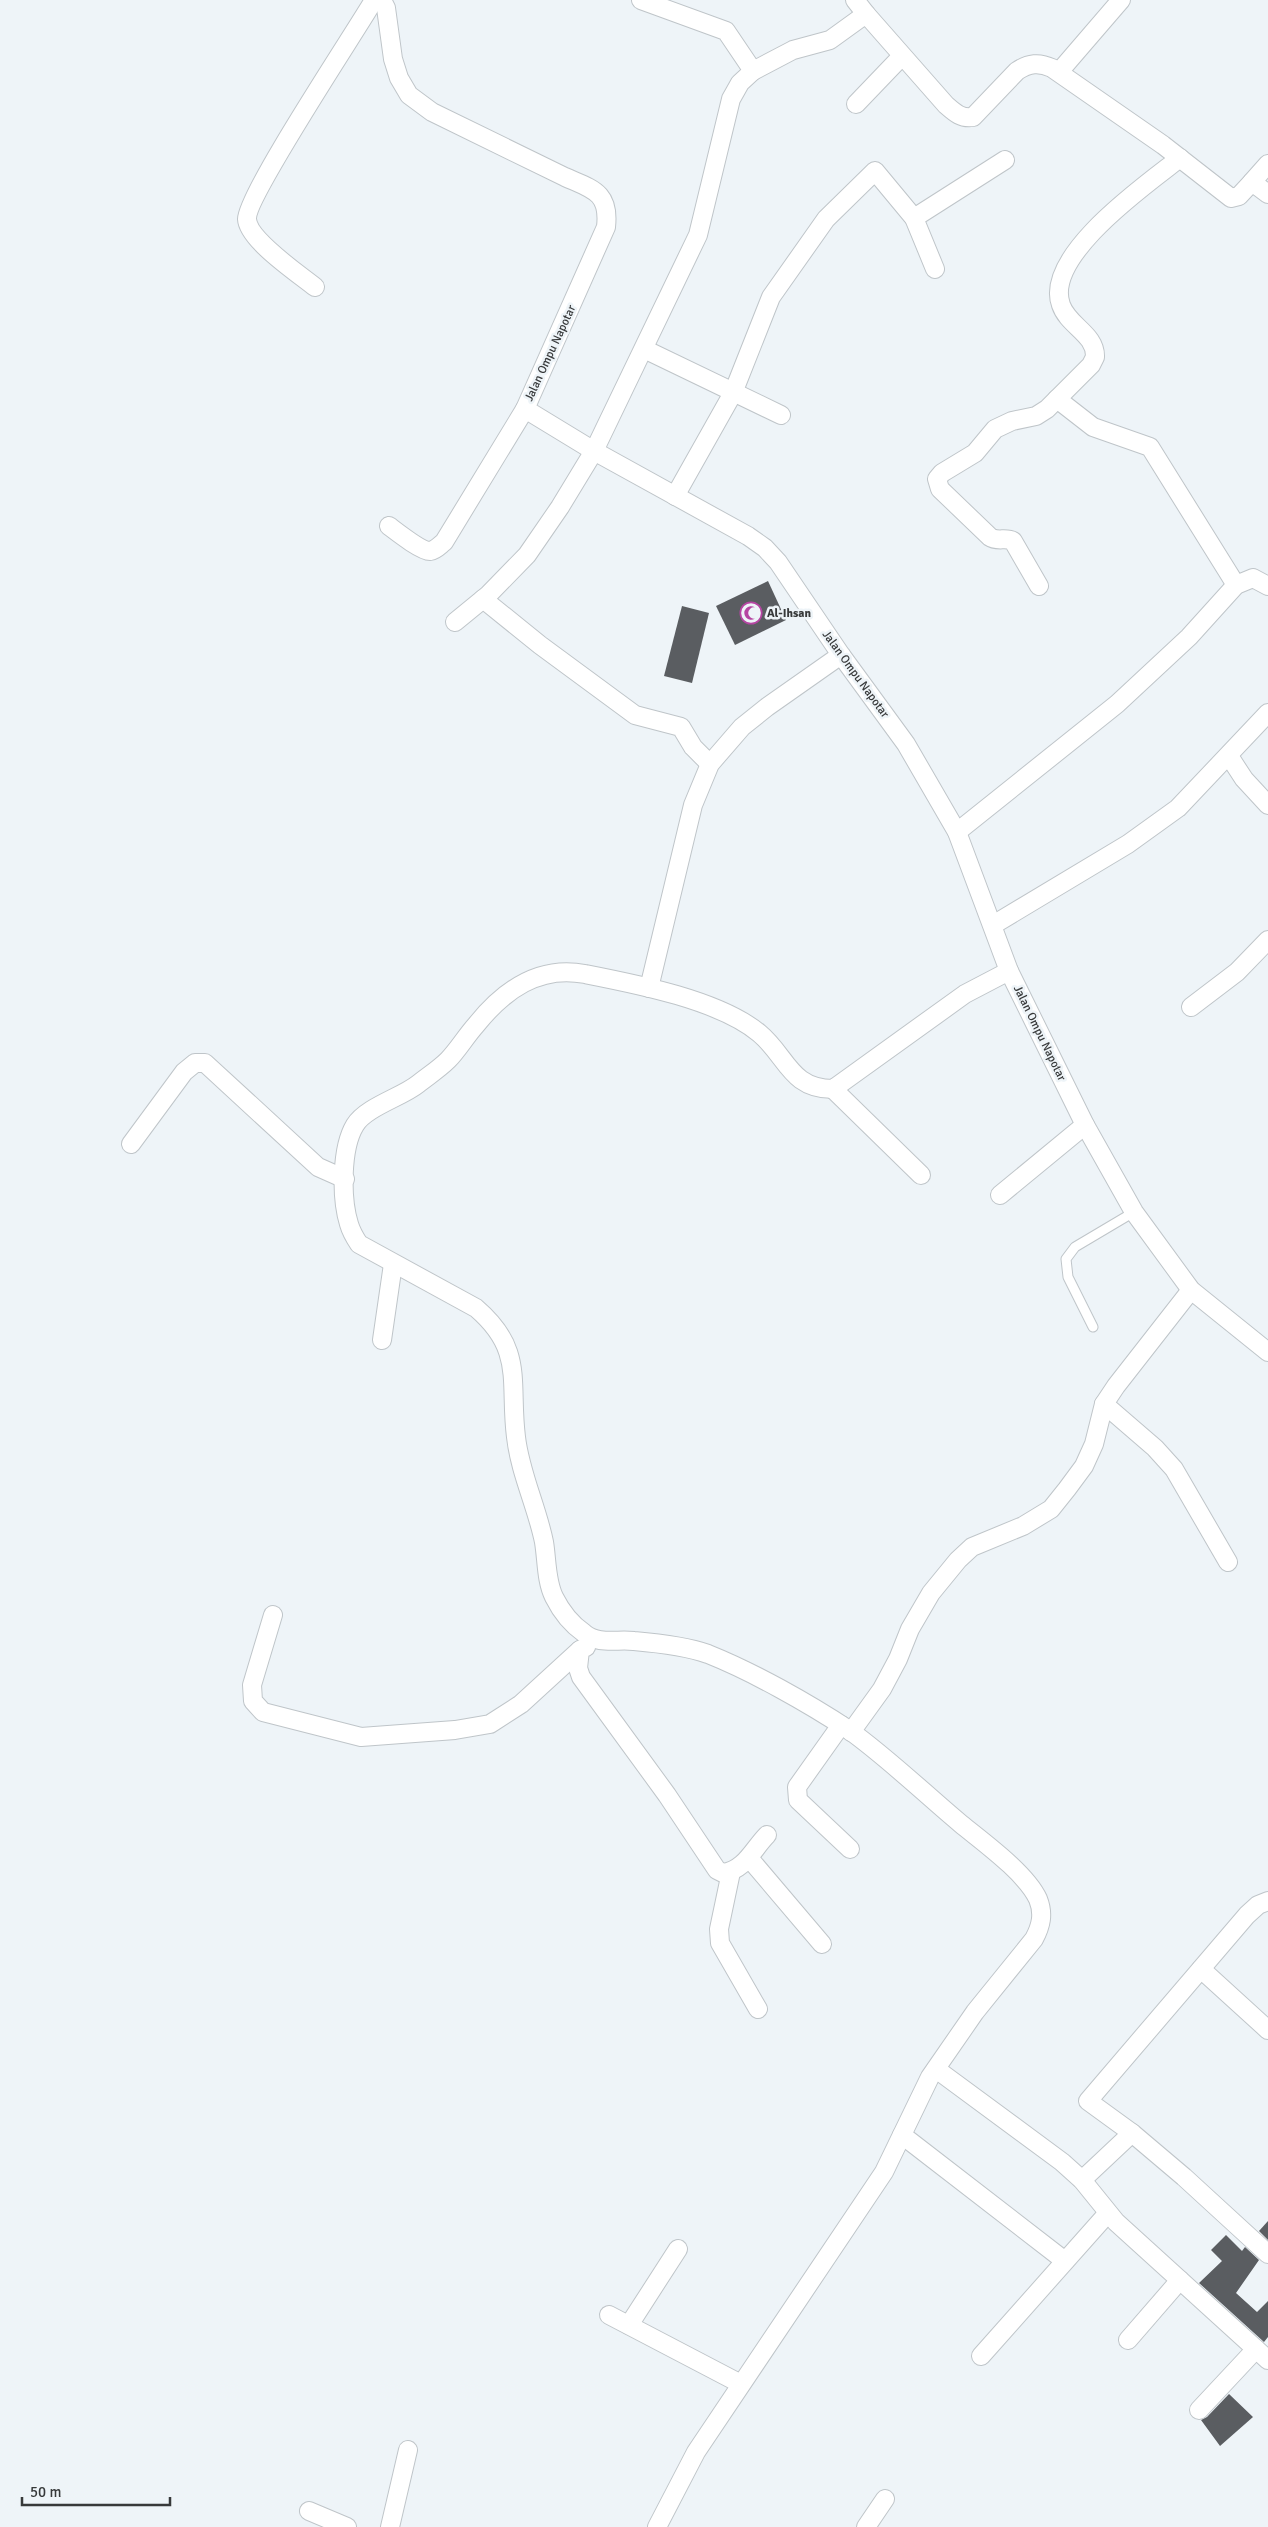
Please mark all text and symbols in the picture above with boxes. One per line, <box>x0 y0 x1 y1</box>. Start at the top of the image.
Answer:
street label: Jalan Ompu Napotar <box>522 302 580 404</box>
mosque icon: Al-Ihsan <box>739 601 763 625</box>
place label: Al-Ihsan <box>767 606 811 621</box>
street label: Jalan Ompu Napotar <box>819 628 893 721</box>
street label: Jalan Ompu Napotar <box>1010 983 1069 1084</box>
scale bar <box>22 2474 170 2506</box>
text: 50 m <box>30 2483 61 2501</box>

